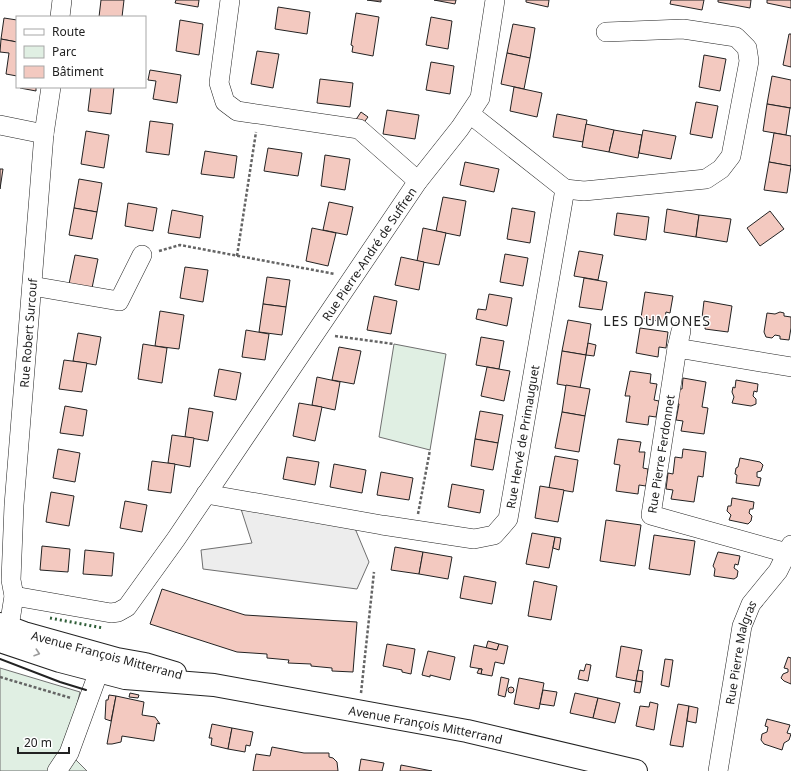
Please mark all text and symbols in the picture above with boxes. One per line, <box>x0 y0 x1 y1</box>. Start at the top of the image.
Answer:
legend <box>16 16 146 88</box>
text: Route <box>52 23 85 40</box>
text: Parc <box>52 43 77 60</box>
text: Bâtiment <box>52 63 104 80</box>
street label: Rue Pierre-André de Suffren <box>318 184 420 324</box>
street label: Rue Robert Surcouf <box>15 277 41 388</box>
district label: LES DUMONES <box>603 311 711 330</box>
street label: Rue Hervé de Primauguet <box>501 363 543 510</box>
street label: Rue Pierre Ferdonnet <box>643 393 678 514</box>
street label: Rue Pierre Malgras <box>721 596 760 706</box>
street label: Avenue François Mitterrand <box>29 627 185 683</box>
one-way arrow <box>33 648 40 657</box>
street label: Avenue François Mitterrand <box>347 701 504 748</box>
scale bar <box>18 729 69 755</box>
text: 20 m <box>24 734 52 751</box>

